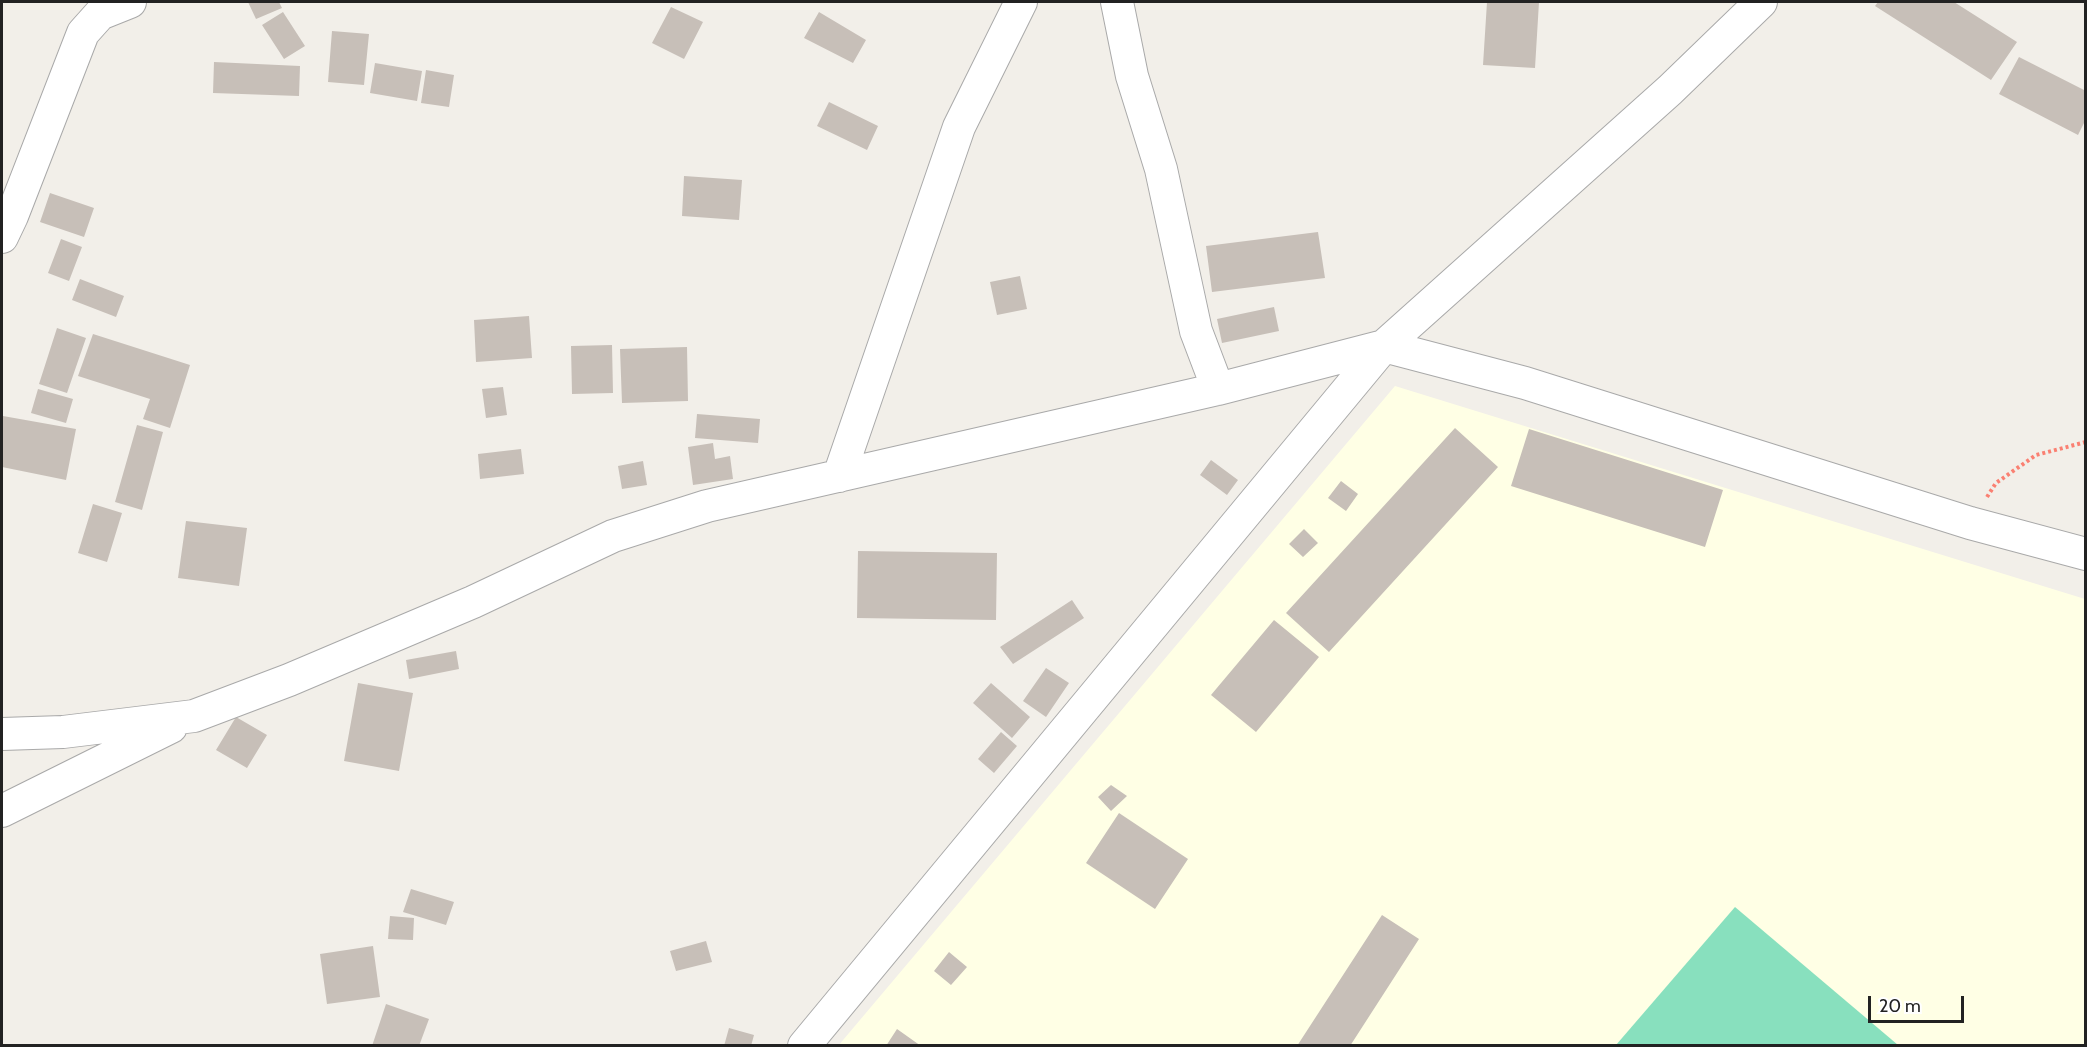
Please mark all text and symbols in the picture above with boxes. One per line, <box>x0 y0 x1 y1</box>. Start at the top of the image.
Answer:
scale bar <box>1871 984 1967 1022</box>
text: 20 m <box>1879 995 1921 1017</box>

